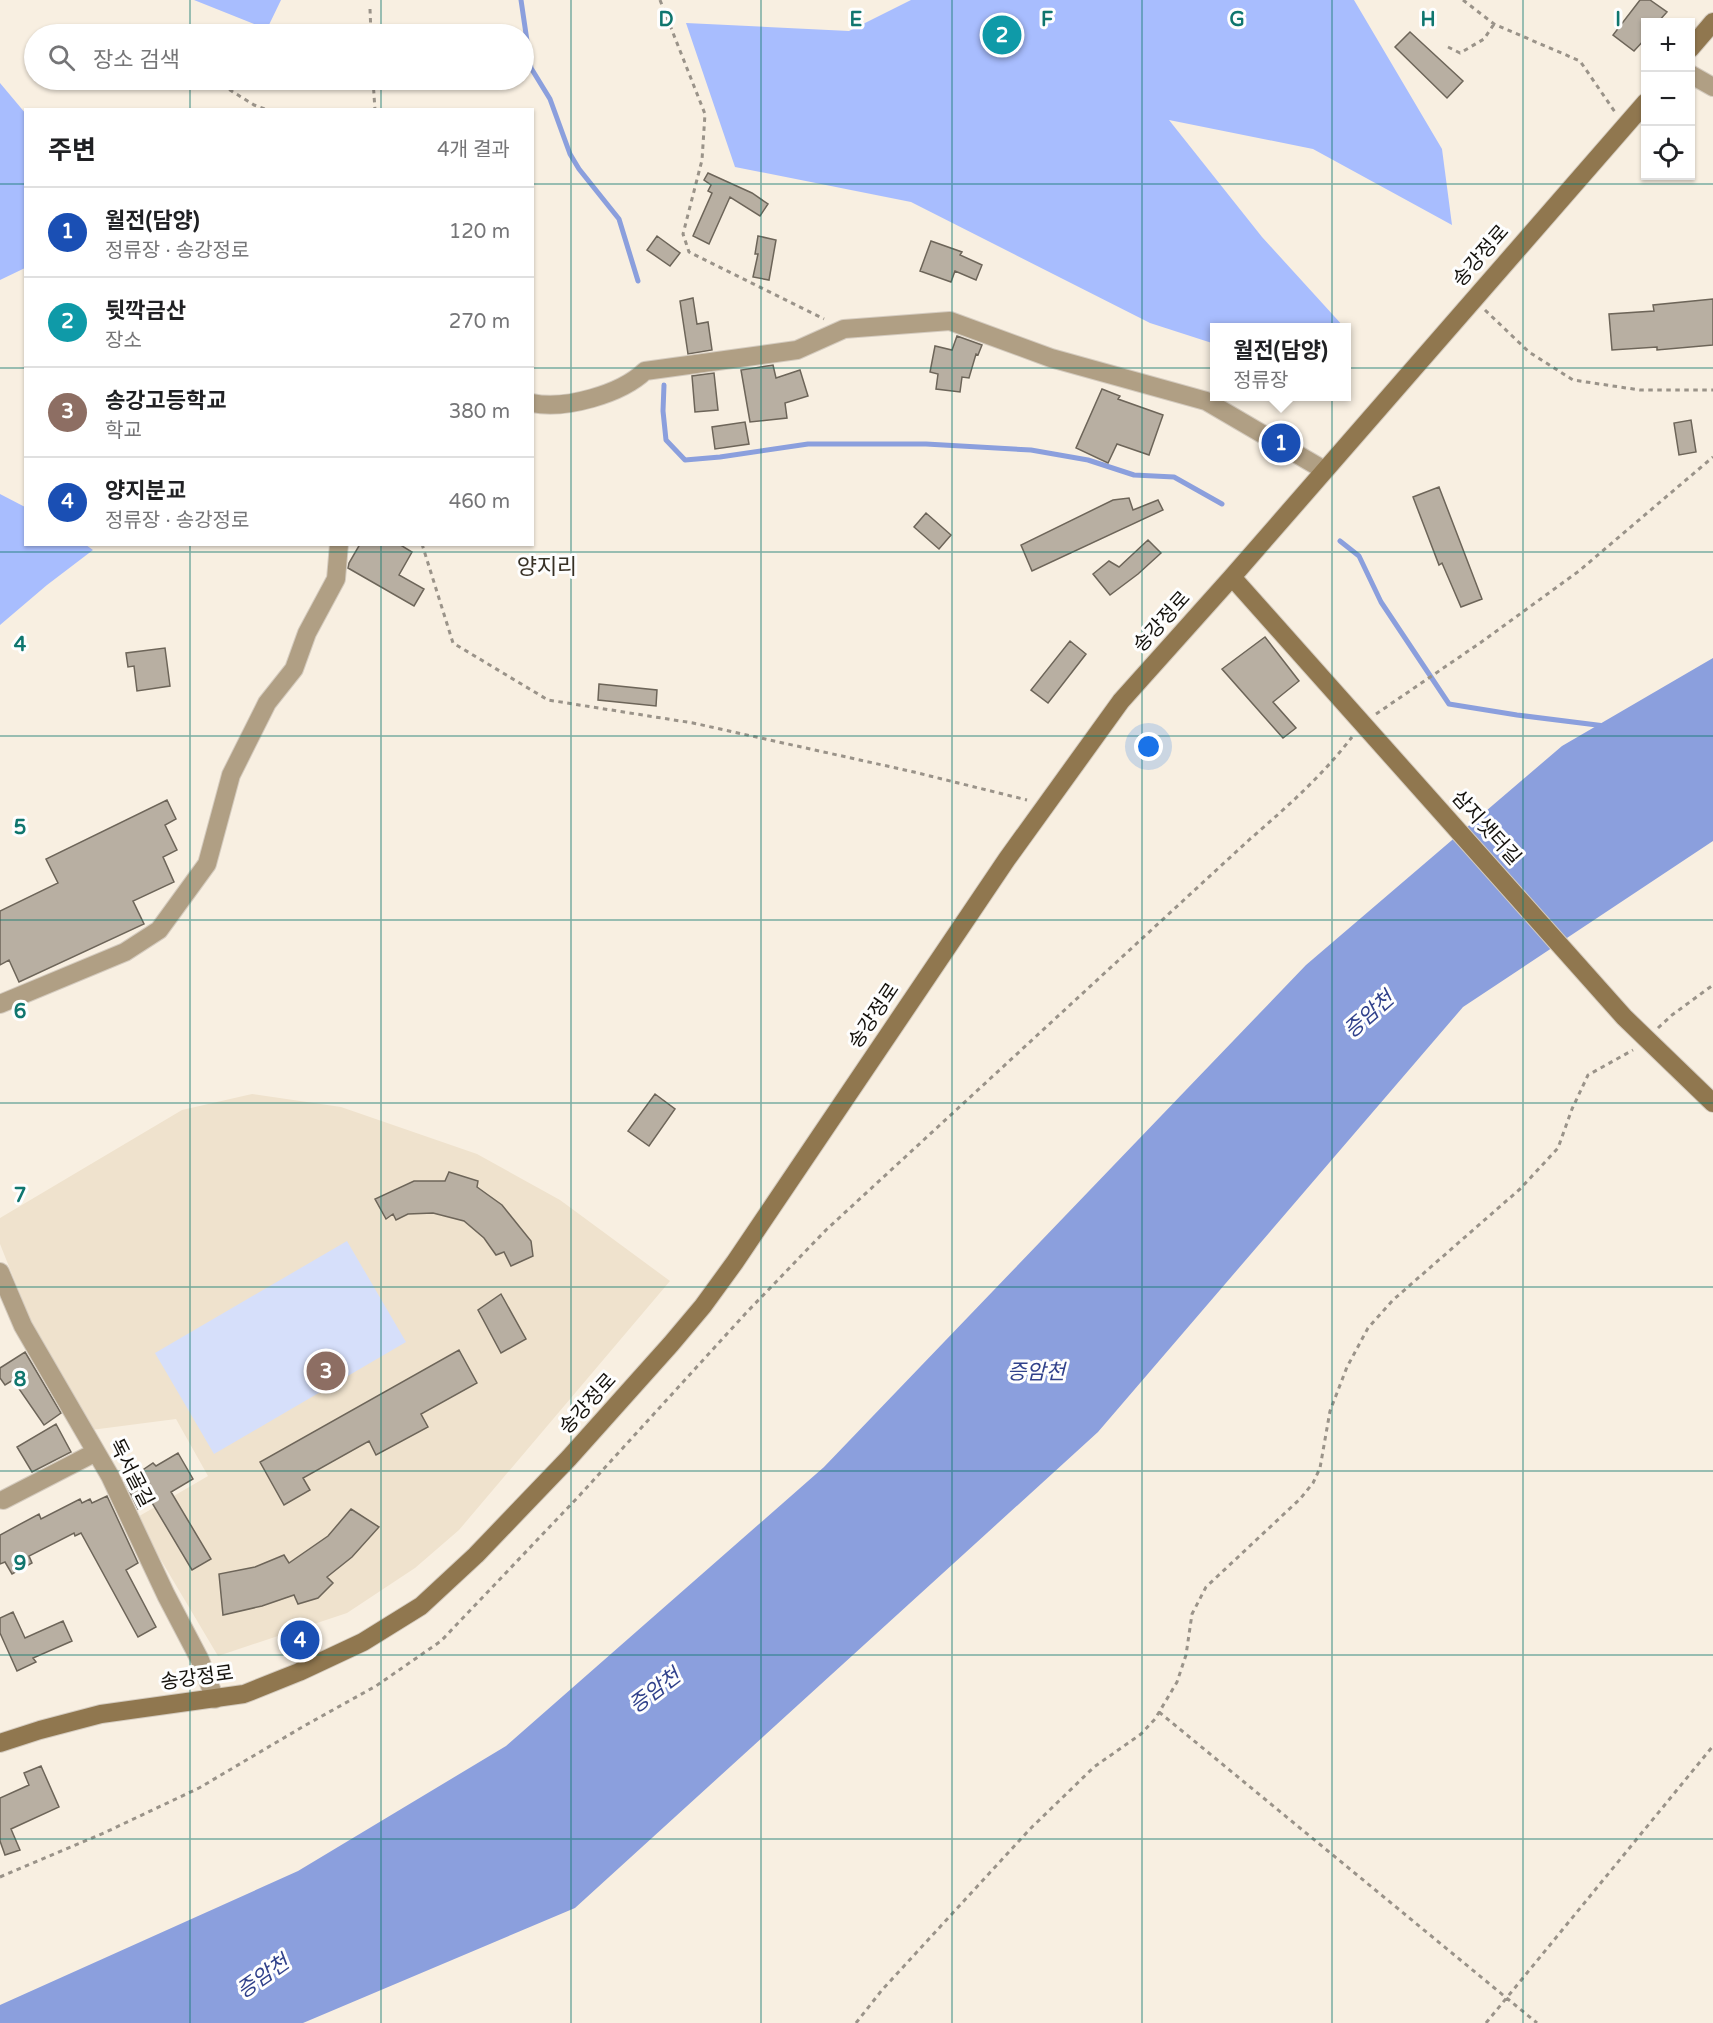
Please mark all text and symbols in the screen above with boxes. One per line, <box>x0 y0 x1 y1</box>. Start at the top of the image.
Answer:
text: D <box>658 8 674 32</box>
text: E <box>850 8 863 32</box>
text: F <box>1041 8 1053 32</box>
text: G <box>1229 8 1245 32</box>
text: H <box>1420 8 1436 32</box>
text: I <box>1615 8 1621 32</box>
pin: 2 <box>982 12 1022 57</box>
map controls <box>1641 18 1695 180</box>
button: + <box>1641 18 1695 72</box>
search box <box>24 24 534 90</box>
icon: search <box>45 41 78 74</box>
text: 장소 검색 <box>93 47 180 73</box>
button: − <box>1641 72 1695 126</box>
button: locate <box>1641 126 1695 180</box>
text: 주변 <box>48 135 96 166</box>
text: 4개 결과 <box>437 138 510 162</box>
text: 월전(담양) <box>105 208 200 234</box>
text: 1 <box>61 220 74 244</box>
text: 120 m <box>449 220 510 244</box>
street label: 송강정로 <box>1448 220 1514 292</box>
text: 정류장 · 송강정로 <box>105 239 249 263</box>
text: 뒷깍금산 <box>105 298 186 324</box>
text: 2 <box>61 310 74 334</box>
text: 270 m <box>449 310 510 334</box>
popup <box>1210 323 1351 401</box>
text: 장소 <box>105 329 142 353</box>
text: 월전(담양) <box>1233 338 1328 364</box>
text: 정류장 <box>1233 369 1288 393</box>
text: 송강고등학교 <box>105 388 226 414</box>
text: 3 <box>61 400 74 424</box>
text: 380 m <box>449 400 510 424</box>
text: 학교 <box>105 419 142 443</box>
pin: 1 <box>1262 420 1300 466</box>
text: 양지분교 <box>105 478 186 504</box>
text: 4 <box>61 490 74 514</box>
text: 460 m <box>449 490 510 514</box>
text: 정류장 · 송강정로 <box>105 509 249 533</box>
district label: 양지리 <box>517 554 577 580</box>
street label: 송강정로 <box>1128 587 1196 657</box>
text: 4 <box>14 633 27 657</box>
your location <box>1134 732 1163 761</box>
street label: 삼지샛터길 <box>1446 786 1526 870</box>
text: 5 <box>14 816 26 840</box>
street label: 송강정로 <box>843 979 905 1053</box>
water label: 증암천 <box>1339 985 1401 1043</box>
text: 6 <box>14 1000 26 1024</box>
text: 7 <box>14 1184 26 1208</box>
pin: 3 <box>306 1348 346 1394</box>
water label: 증암천 <box>1007 1360 1068 1385</box>
text: 8 <box>14 1368 26 1392</box>
street label: 송강정로 <box>554 1369 622 1439</box>
street label: 독서골길 <box>104 1435 158 1511</box>
text: 9 <box>14 1552 26 1576</box>
pin: 4 <box>280 1618 320 1662</box>
street label: 송강정로 <box>159 1661 235 1695</box>
water label: 증암천 <box>624 1662 688 1718</box>
water label: 증암천 <box>232 1949 296 2004</box>

